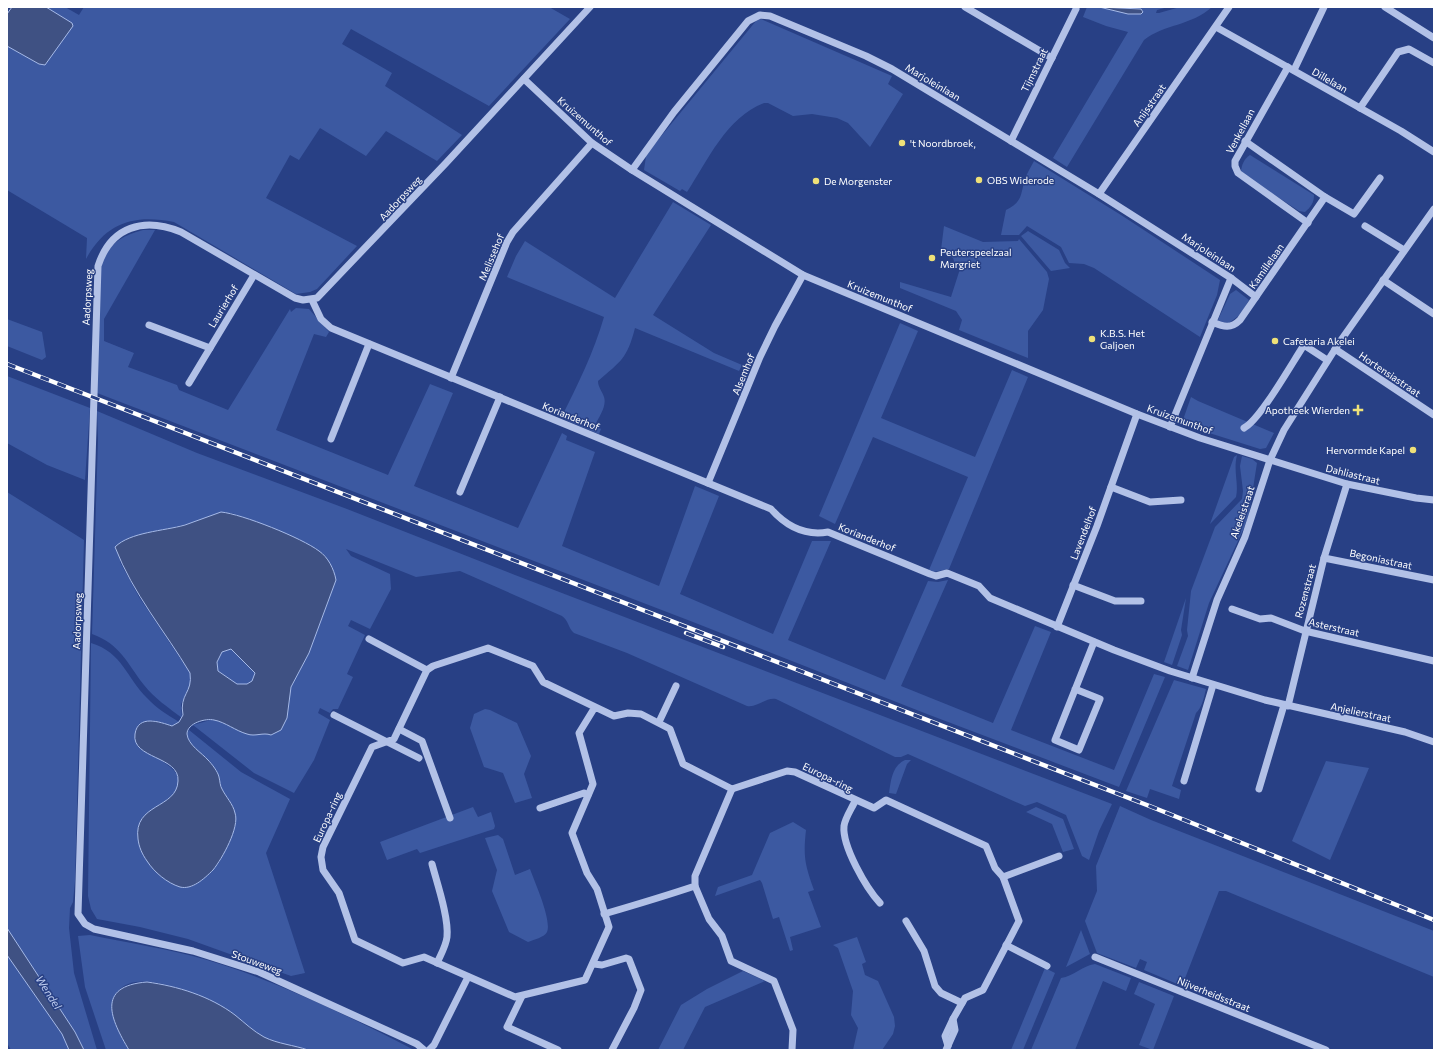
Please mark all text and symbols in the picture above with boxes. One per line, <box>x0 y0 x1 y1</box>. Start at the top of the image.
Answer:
street label: Tijmstraat <box>1018 46 1050 94</box>
street label: Marjoleinlaan <box>903 61 963 103</box>
street label: Dillelaan <box>1310 65 1350 95</box>
street label: Anijsstraat <box>1130 81 1168 129</box>
street label: Kruizemunthof <box>555 94 615 148</box>
street label: Venkellaan <box>1223 107 1257 155</box>
place label: 't Noordbroek, <box>910 137 976 149</box>
marker: 't Noordbroek, <box>897 138 907 148</box>
street label: Aadorpsweg <box>376 173 424 223</box>
place label: OBS Widerode <box>987 174 1054 186</box>
place label: De Morgenster <box>824 175 892 187</box>
marker: OBS Widerode <box>974 175 984 185</box>
marker: De Morgenster <box>811 176 821 186</box>
street label: Marjoleinlaan <box>1180 230 1238 274</box>
street label: Melissehof <box>476 232 506 282</box>
street label: Kamillelaan <box>1246 241 1286 291</box>
place label: Peuterspeelzaal Margriet <box>940 246 1012 270</box>
marker: Peuterspeelzaal Margriet <box>927 253 937 263</box>
street label: Aadorpsweg <box>80 268 95 326</box>
street label: Kruizemunthof <box>846 278 914 314</box>
street label: Laurierhof <box>206 282 241 330</box>
place label: K.B.S. Het Galjoen <box>1100 327 1145 351</box>
marker: K.B.S. Het Galjoen <box>1087 334 1097 344</box>
place label: Cafetaria Akelei <box>1283 335 1355 347</box>
marker: Cafetaria Akelei <box>1270 336 1280 346</box>
street label: Hortensiastraat <box>1357 349 1423 399</box>
street label: Alsemhof <box>729 352 757 396</box>
street label: Korianderhof <box>541 399 601 433</box>
street label: Kruizemunthof <box>1146 402 1214 436</box>
place label: Apotheek Wierden <box>1265 404 1350 416</box>
marker: Apotheek Wierden <box>1353 405 1363 415</box>
place label: Hervormde Kapel <box>1326 444 1405 456</box>
marker: Hervormde Kapel <box>1408 445 1418 455</box>
street label: Dahliastraat <box>1325 461 1381 487</box>
street label: Akeleistraat <box>1227 484 1257 540</box>
street label: Lavendelhof <box>1067 505 1099 561</box>
street label: Korianderhof <box>837 520 897 554</box>
street label: Begoniastraat <box>1349 547 1413 571</box>
street label: Rozenstraat <box>1292 563 1318 619</box>
street label: Aadorpsweg <box>70 592 84 649</box>
street label: Asterstraat <box>1307 615 1361 639</box>
street label: Anjelierstraat <box>1330 700 1392 724</box>
street label: Europa-ring <box>801 760 856 795</box>
street label: Europa-ring <box>310 789 344 844</box>
street label: Stouweweg <box>230 947 284 977</box>
water label: Wendel <box>33 973 65 1011</box>
street label: Nijverheidsstraat <box>1176 974 1252 1014</box>

